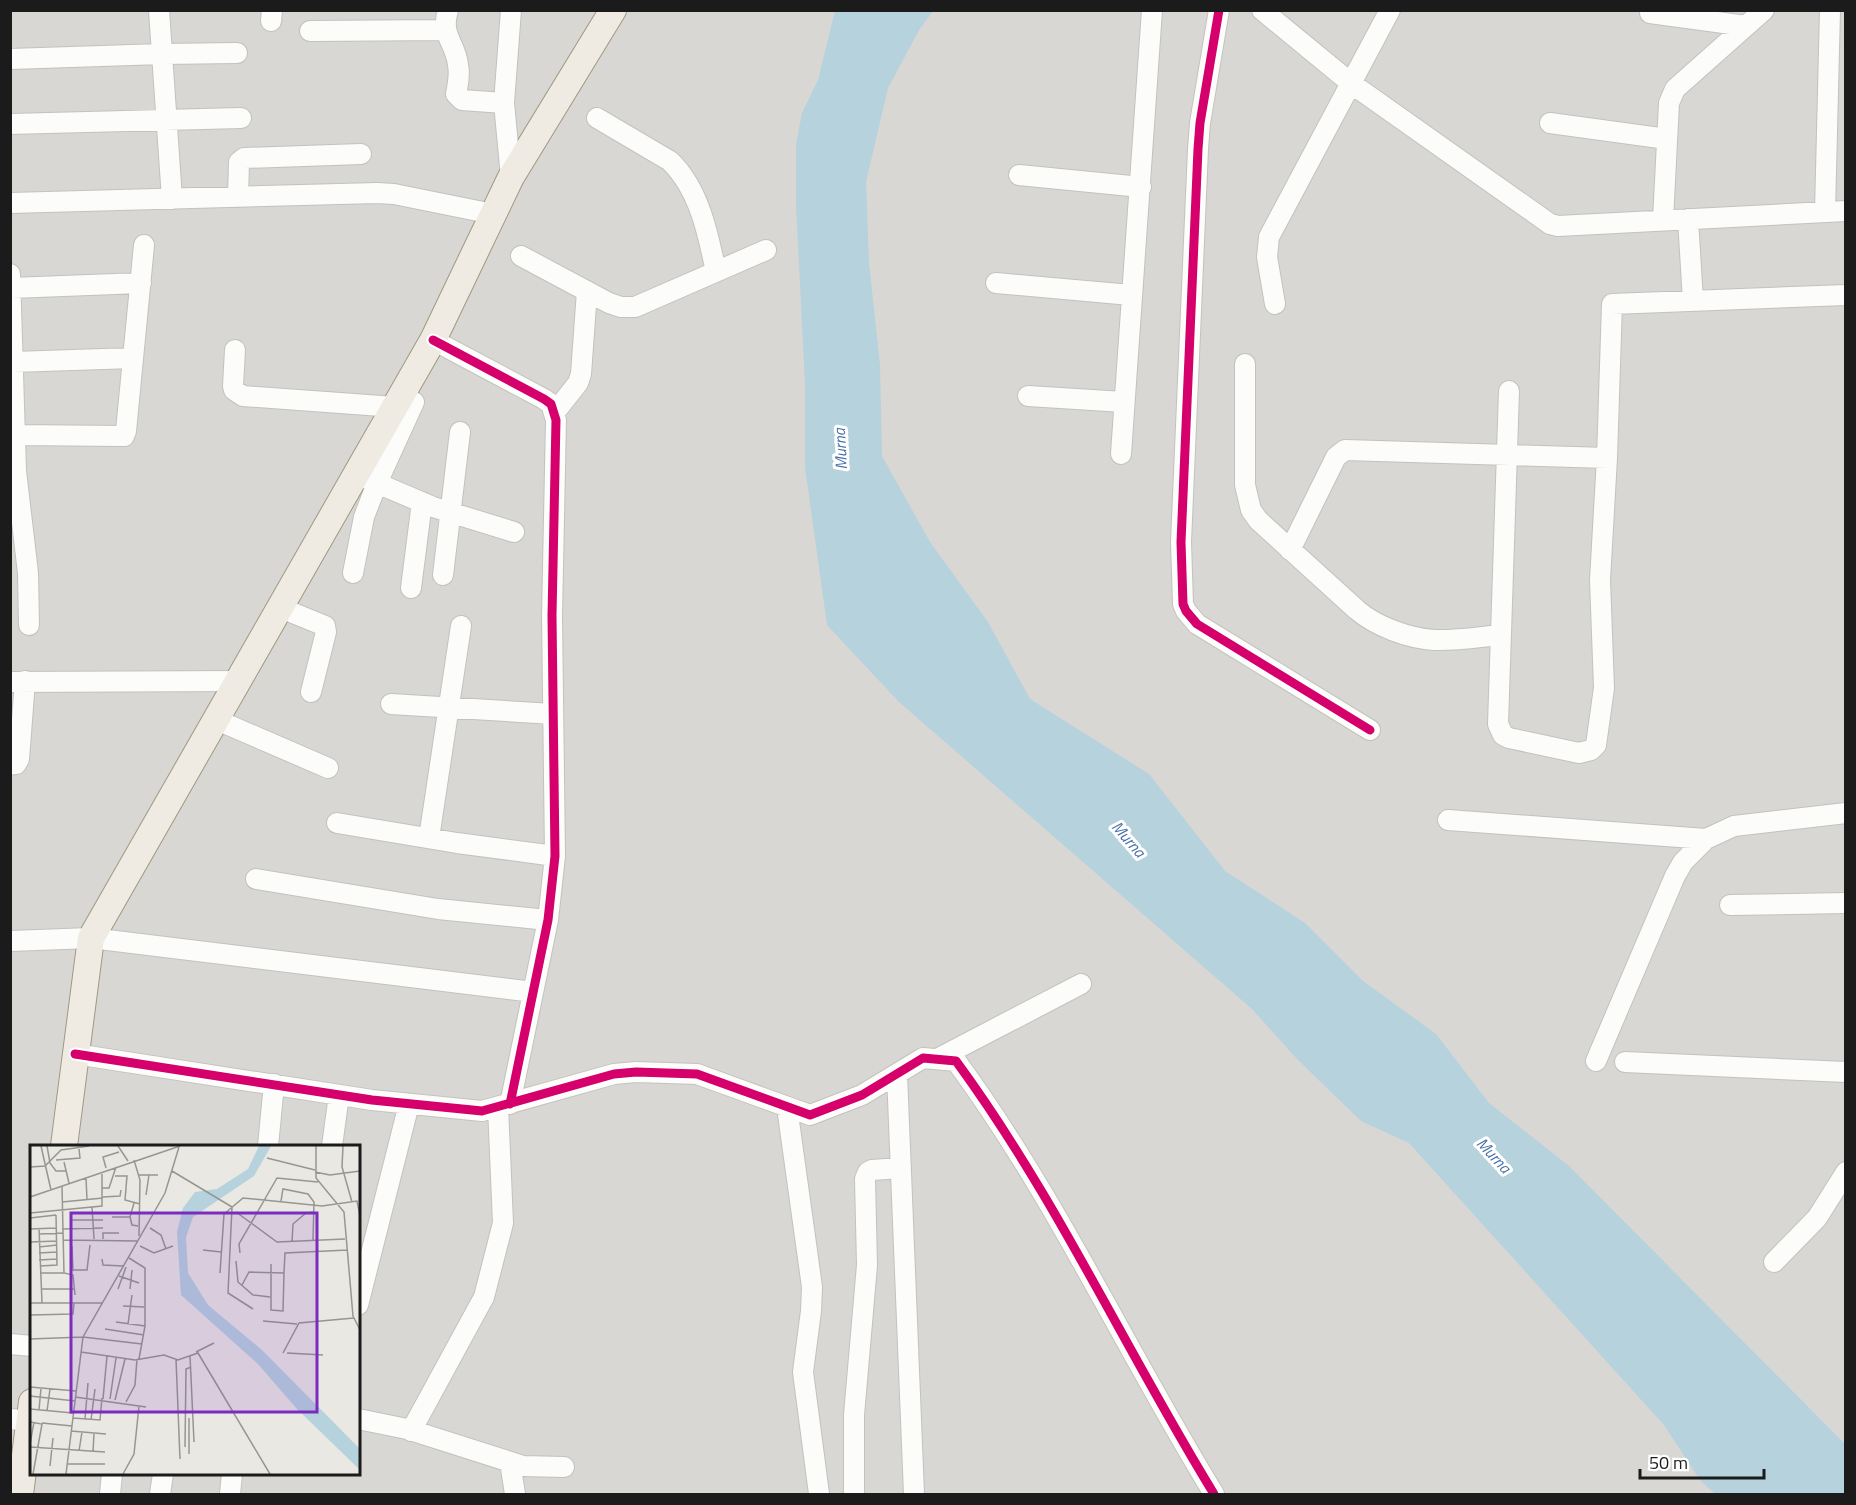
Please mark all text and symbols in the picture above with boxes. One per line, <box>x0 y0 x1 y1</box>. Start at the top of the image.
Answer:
water label: Murna <box>827 427 853 470</box>
water label: Murna <box>1106 815 1152 863</box>
water label: Murna <box>1471 1132 1518 1179</box>
inset map <box>30 1145 360 1475</box>
scale bar <box>1640 1442 1764 1480</box>
text: 50 m <box>1649 1449 1688 1476</box>

